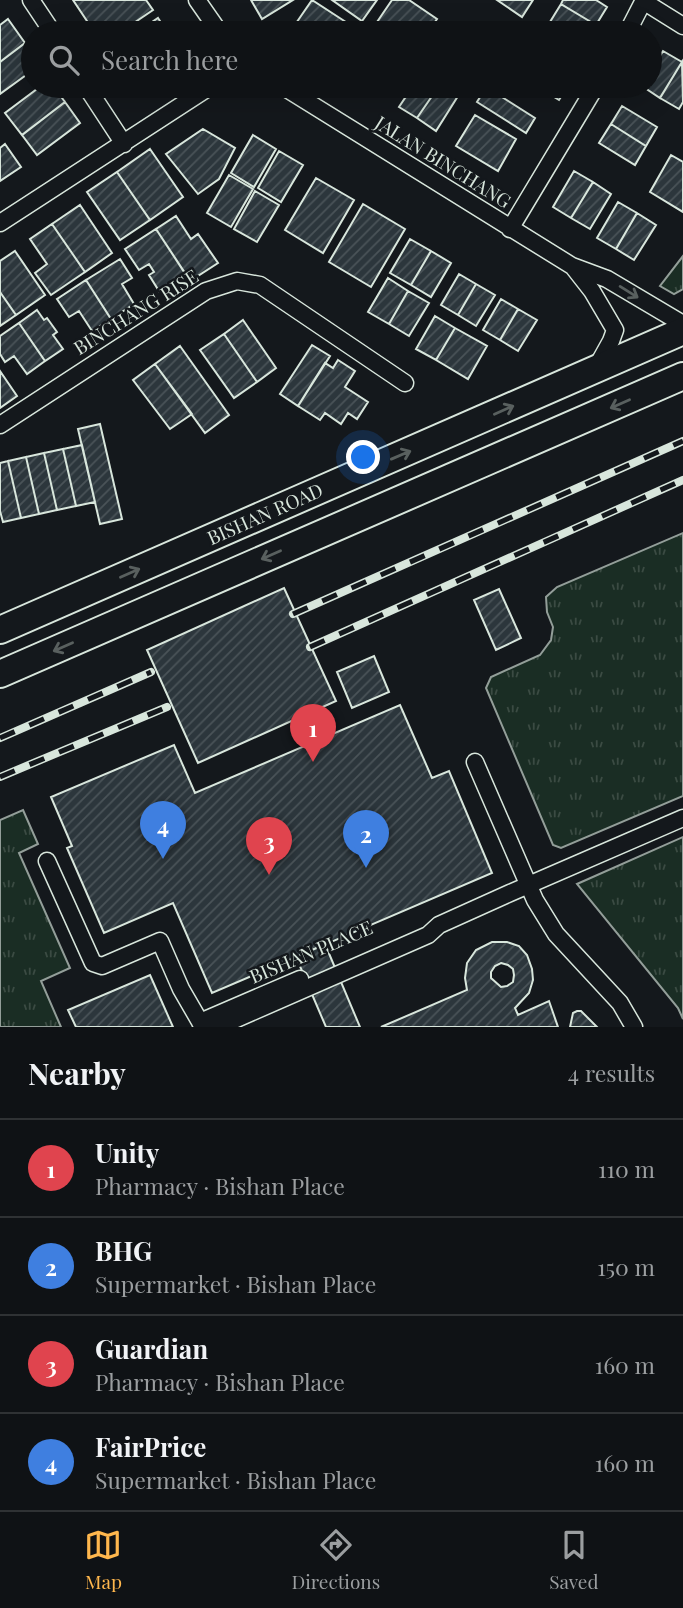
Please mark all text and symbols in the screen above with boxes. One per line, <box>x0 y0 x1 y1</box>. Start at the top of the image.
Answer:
search box <box>21 21 662 98</box>
icon: search <box>45 41 83 79</box>
text: Search here <box>101 42 238 77</box>
street label: JALAN BINCHANG <box>370 108 516 213</box>
street label: BINCHANG RISE <box>68 262 203 360</box>
one-way arrow <box>618 286 638 300</box>
one-way arrow <box>610 398 632 411</box>
one-way arrow <box>493 403 514 416</box>
your location <box>346 440 380 474</box>
one-way arrow <box>389 448 411 461</box>
street label: BISHAN ROAD <box>203 476 326 550</box>
one-way arrow <box>261 549 283 562</box>
one-way arrow <box>119 566 140 579</box>
one-way arrow <box>53 641 74 654</box>
pin: 1 <box>290 704 336 762</box>
pin: 4 <box>140 801 186 859</box>
pin: 2 <box>343 810 389 868</box>
pin: 3 <box>246 817 292 875</box>
street label: BISHAN PLACE <box>245 913 376 989</box>
text: Nearby <box>28 1053 126 1093</box>
text: 4 results <box>568 1057 655 1088</box>
text: Unity <box>95 1135 159 1170</box>
text: 1 <box>47 1153 55 1184</box>
text: 110 m <box>598 1153 655 1184</box>
text: Pharmacy · Bishan Place <box>95 1170 345 1201</box>
text: BHG <box>95 1233 152 1268</box>
text: 2 <box>45 1251 57 1282</box>
text: 150 m <box>597 1251 655 1282</box>
text: Supermarket · Bishan Place <box>95 1268 376 1299</box>
text: Guardian <box>95 1331 208 1366</box>
text: 3 <box>45 1349 57 1380</box>
text: 160 m <box>595 1349 655 1380</box>
text: Pharmacy · Bishan Place <box>95 1366 345 1397</box>
text: FairPrice <box>95 1429 206 1464</box>
text: 4 <box>45 1447 57 1478</box>
text: 160 m <box>595 1447 655 1478</box>
text: Supermarket · Bishan Place <box>95 1464 376 1495</box>
tab: Map <box>84 1526 122 1594</box>
tab: Directions <box>291 1526 380 1594</box>
tab: Saved <box>549 1526 599 1594</box>

